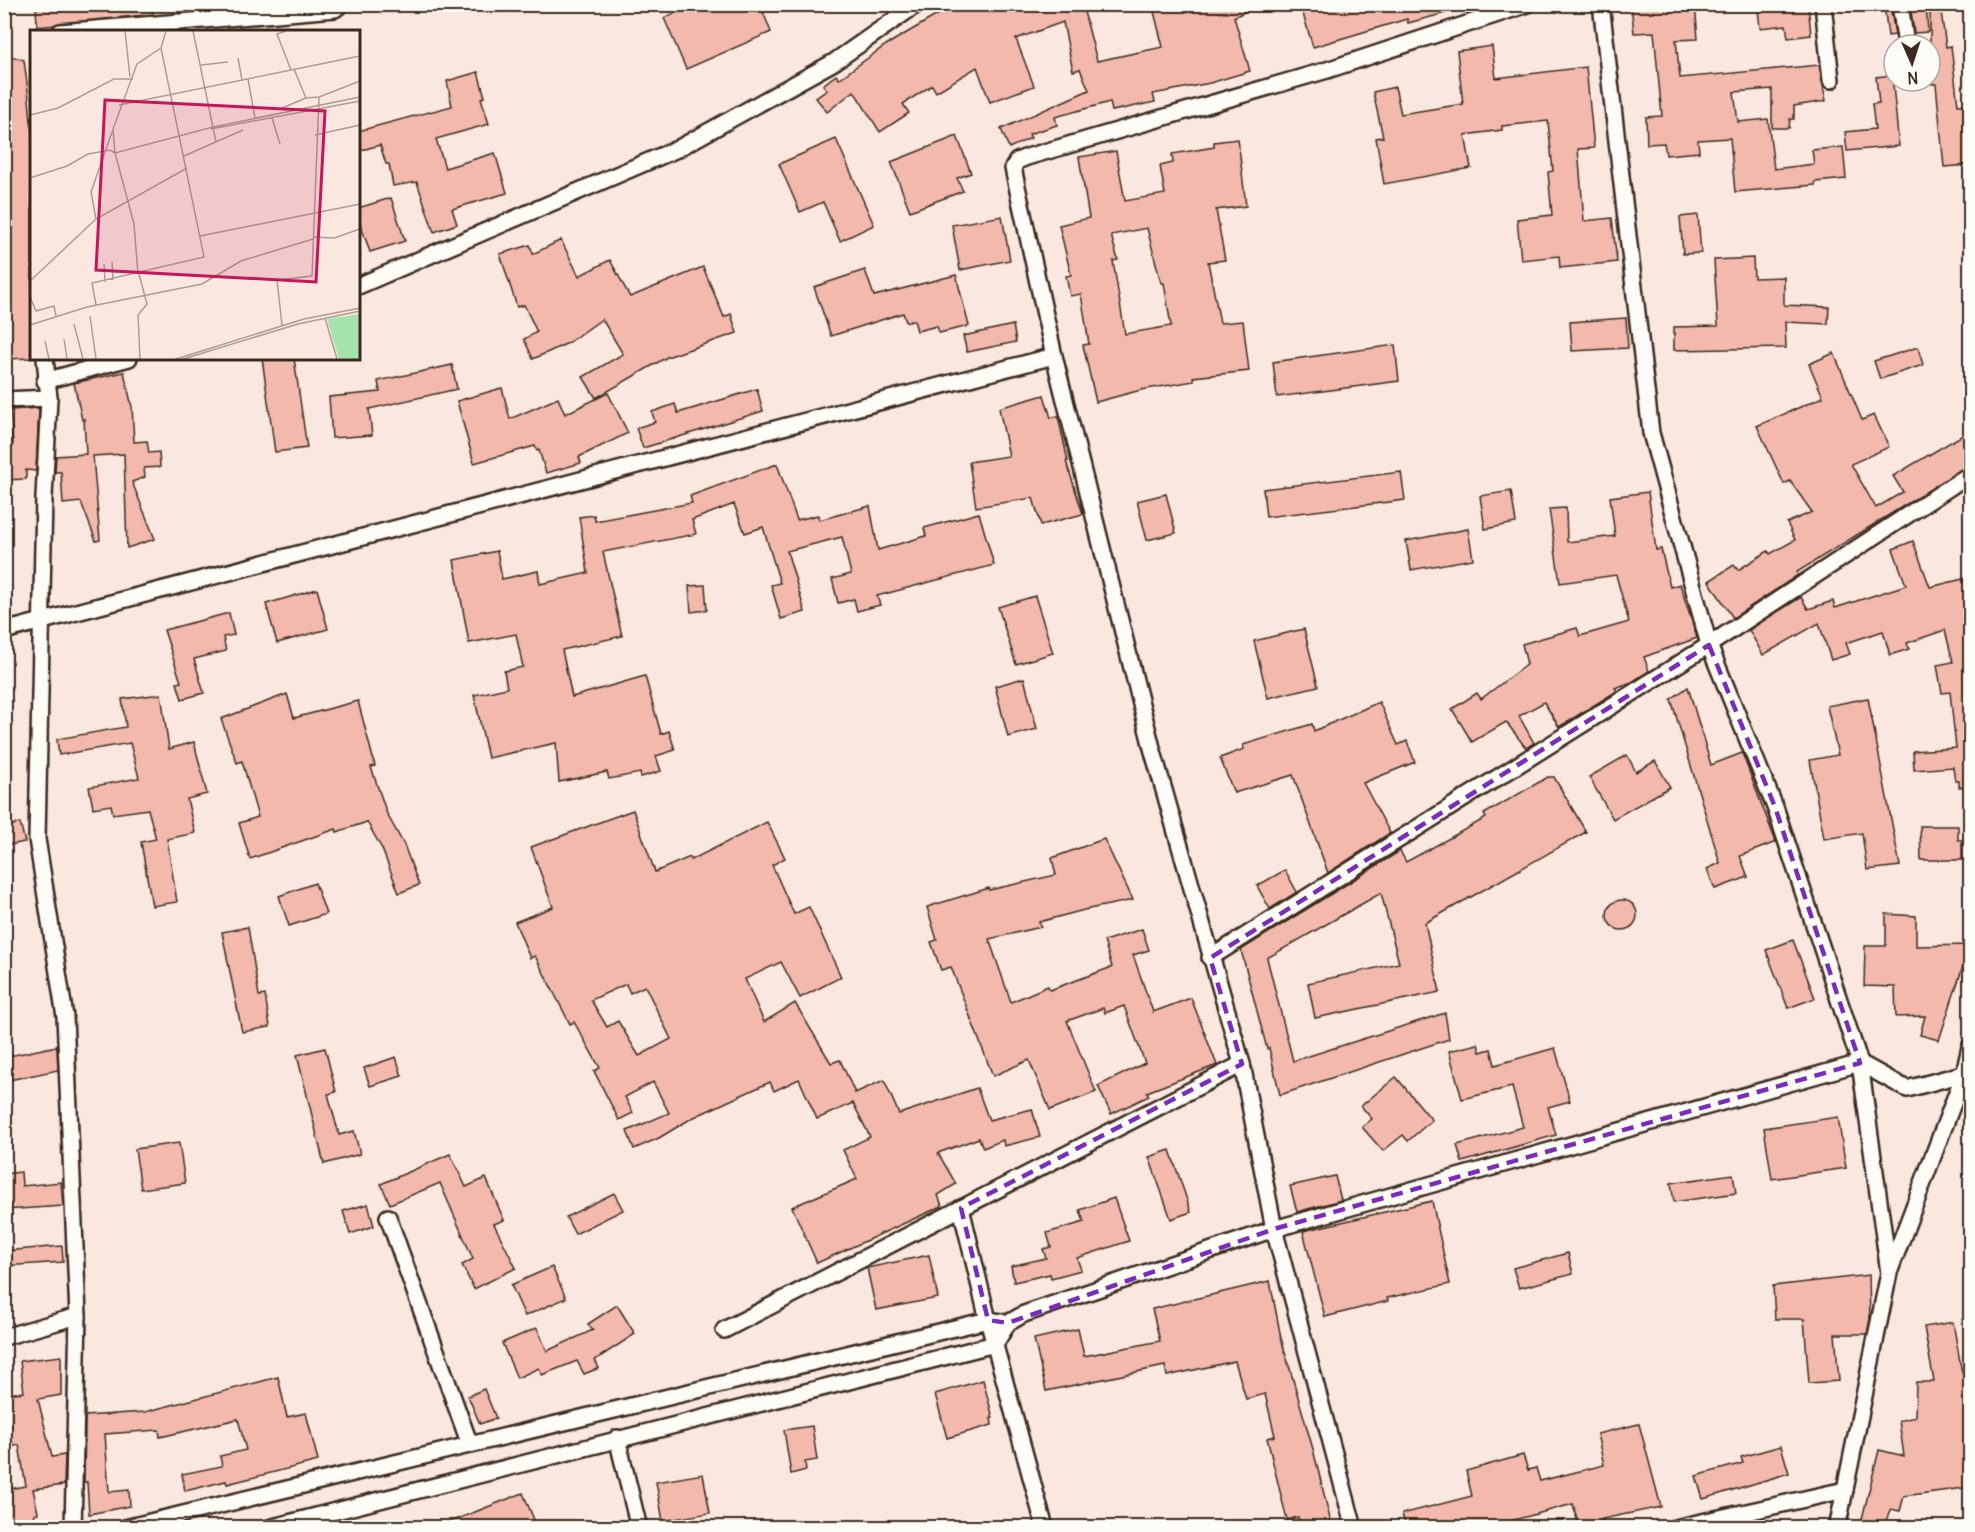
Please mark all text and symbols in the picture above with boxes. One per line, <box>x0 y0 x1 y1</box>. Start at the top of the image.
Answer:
inset map <box>30 30 360 360</box>
north arrow <box>1882 33 1942 93</box>
text: N <box>1907 68 1919 88</box>

